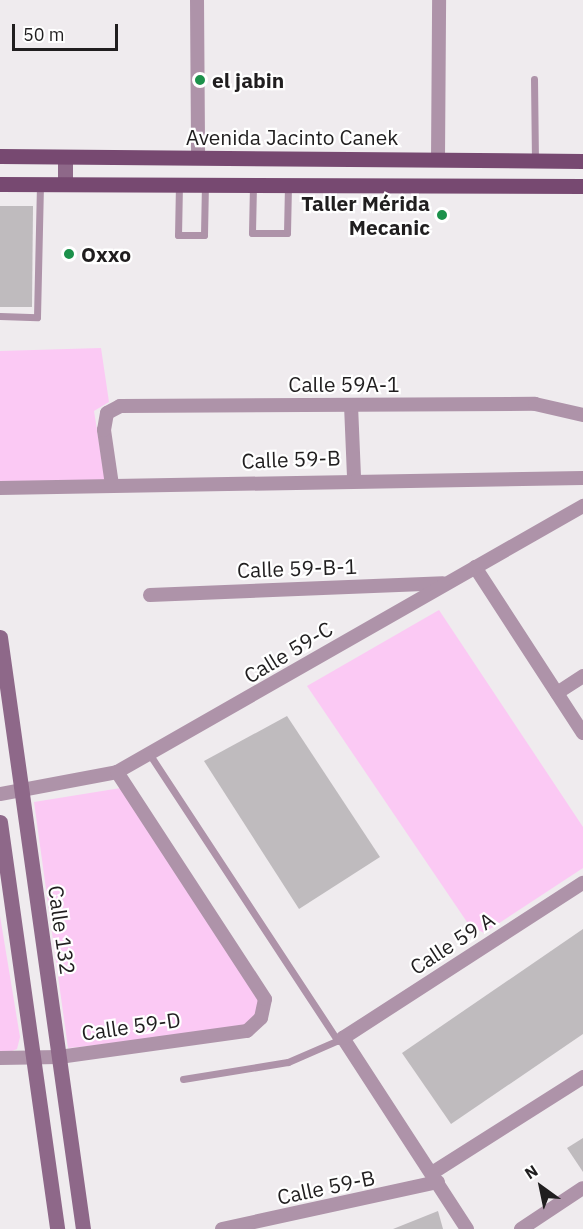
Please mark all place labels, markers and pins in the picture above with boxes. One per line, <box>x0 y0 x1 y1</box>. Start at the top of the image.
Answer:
place label: el jabin <box>212 67 284 93</box>
marker: el jabin <box>193 73 207 87</box>
place label: Taller Mérida Mecanic <box>301 190 430 240</box>
marker: Taller Mérida Mecanic <box>435 208 449 222</box>
place label: Oxxo <box>81 241 131 267</box>
marker: Oxxo <box>62 247 76 261</box>

